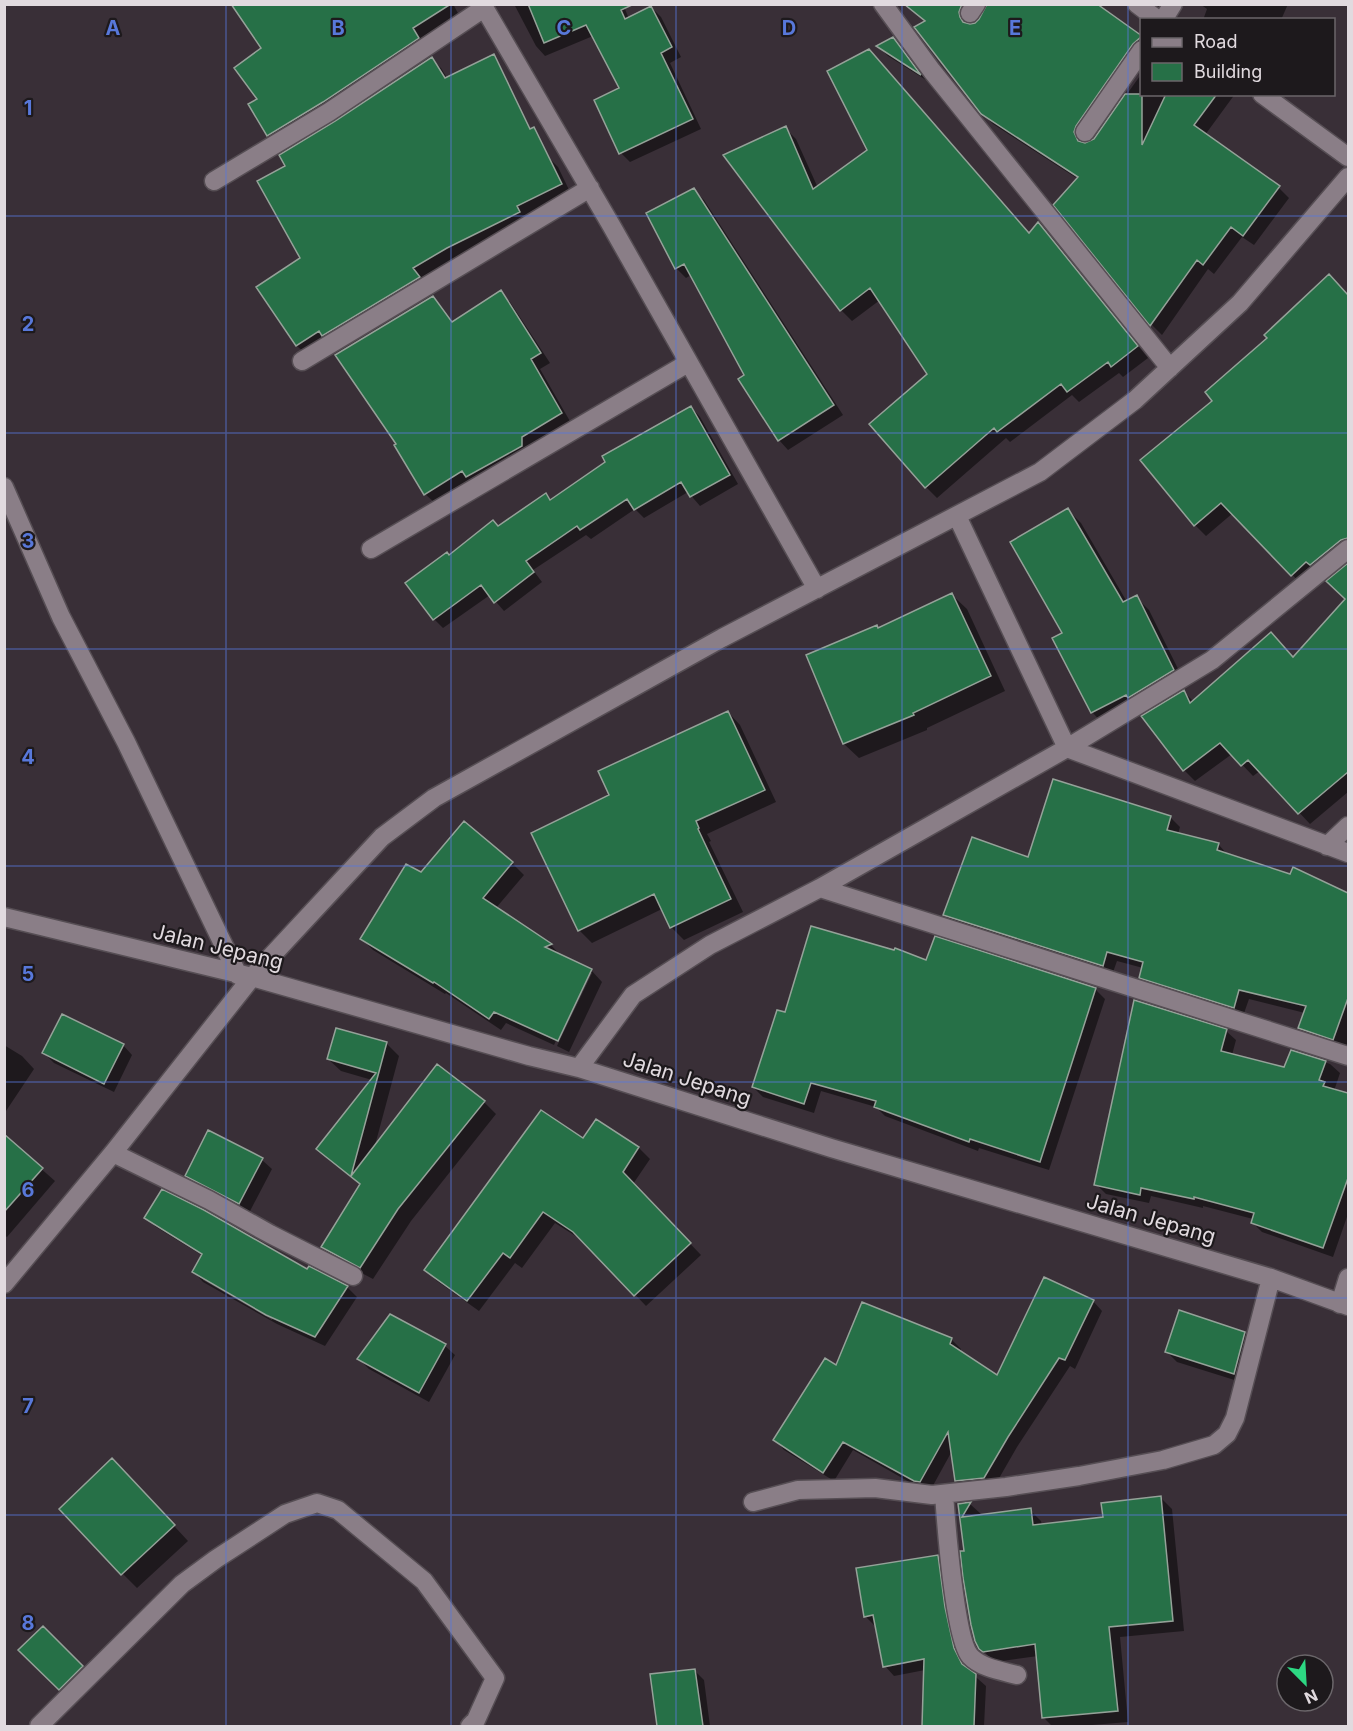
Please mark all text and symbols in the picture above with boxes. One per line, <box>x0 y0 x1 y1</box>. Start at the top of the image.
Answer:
text: A <box>106 16 121 40</box>
text: B <box>331 16 345 40</box>
text: C <box>557 16 571 40</box>
text: D <box>782 16 796 40</box>
text: E <box>1009 16 1021 40</box>
legend <box>1140 18 1335 96</box>
text: Road <box>1194 31 1237 52</box>
text: Building <box>1194 61 1262 82</box>
text: 1 <box>24 96 32 120</box>
text: 2 <box>22 312 34 336</box>
text: 3 <box>22 529 34 553</box>
text: 4 <box>21 745 35 769</box>
street label: Jalan Jepang <box>150 918 286 975</box>
text: 5 <box>22 962 34 986</box>
street label: Jalan Jepang <box>620 1046 754 1111</box>
text: 6 <box>22 1178 35 1202</box>
street label: Jalan Jepang <box>1084 1188 1219 1249</box>
text: 7 <box>22 1394 34 1418</box>
text: 8 <box>21 1611 35 1635</box>
north arrow <box>1275 1653 1335 1713</box>
text: N <box>1301 1685 1321 1708</box>

